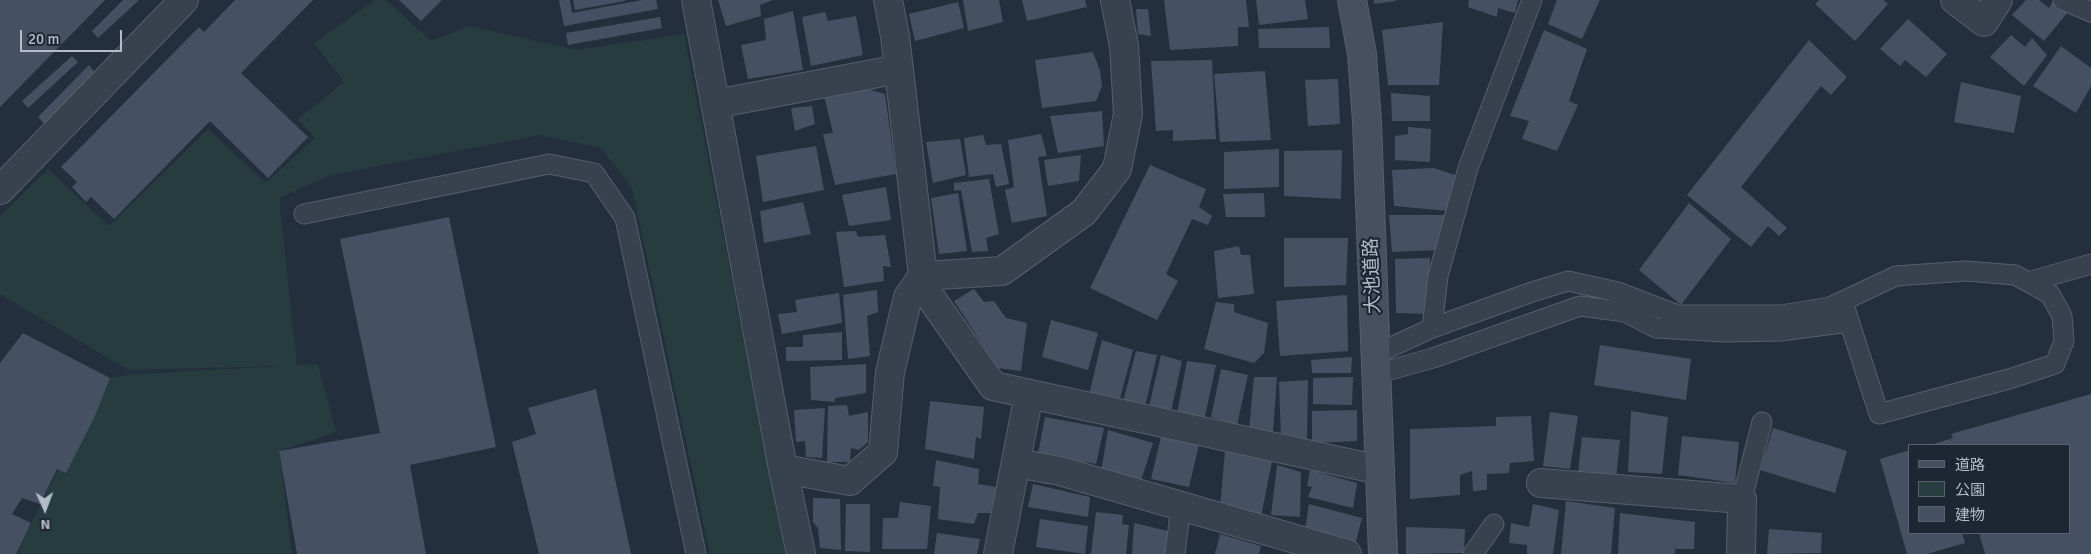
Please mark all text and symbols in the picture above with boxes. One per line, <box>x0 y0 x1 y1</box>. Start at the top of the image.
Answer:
scale bar <box>22 20 125 52</box>
text: 20 m <box>28 30 59 48</box>
street label: 大池道路 <box>1360 238 1386 314</box>
legend <box>1908 444 2071 534</box>
text: 道路 <box>1955 456 1985 474</box>
text: 公園 <box>1955 481 1985 499</box>
north arrow <box>20 484 70 534</box>
text: 建物 <box>1955 506 1985 524</box>
text: N <box>40 516 51 533</box>

